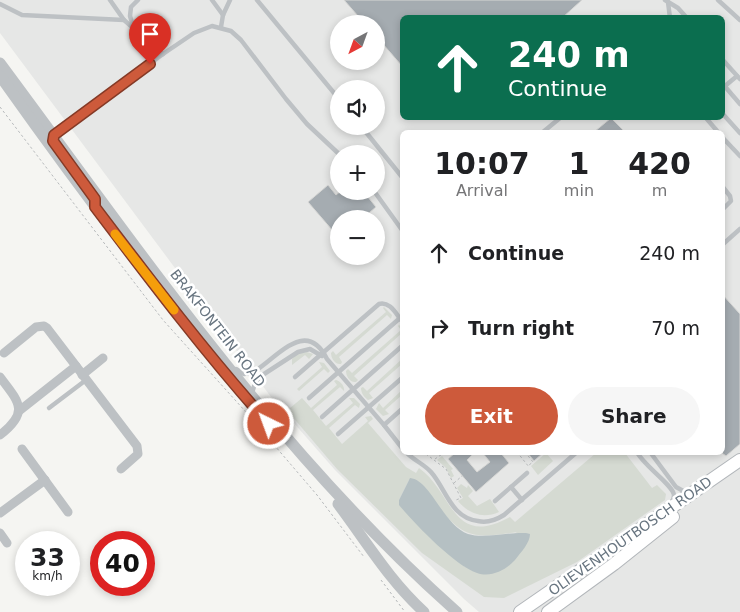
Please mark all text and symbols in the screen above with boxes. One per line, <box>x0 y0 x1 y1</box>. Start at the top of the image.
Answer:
pin <box>129 13 171 64</box>
north arrow <box>330 15 385 70</box>
map controls <box>330 15 385 265</box>
icon: arrive <box>136 20 164 48</box>
icon: ahead <box>425 35 490 100</box>
text: 240 m <box>508 35 630 75</box>
text: Continue <box>508 76 607 101</box>
button: sound <box>330 80 385 135</box>
button: + <box>330 145 385 200</box>
text: 10:07 <box>434 146 530 181</box>
text: 1 <box>568 146 589 181</box>
text: 420 <box>628 146 691 181</box>
text: Arrival <box>456 181 508 200</box>
text: min <box>564 181 594 200</box>
text: m <box>652 181 667 200</box>
button: − <box>330 210 385 265</box>
icon: ahead <box>425 239 453 267</box>
text: Continue <box>468 242 564 264</box>
text: 240 m <box>639 242 700 264</box>
street label: BRAKFONTEIN ROAD <box>167 266 269 390</box>
icon: right <box>425 314 453 342</box>
text: Turn right <box>468 317 574 339</box>
text: 70 m <box>651 317 700 339</box>
button: Exit <box>425 387 558 445</box>
button: Share <box>568 387 700 445</box>
position arrow <box>242 397 294 449</box>
street label: OLIEVENHOUTBOSCH ROAD <box>545 473 715 599</box>
speed limit sign: 40 <box>90 531 155 596</box>
text: 33 <box>30 543 65 572</box>
text: km/h <box>32 569 63 583</box>

